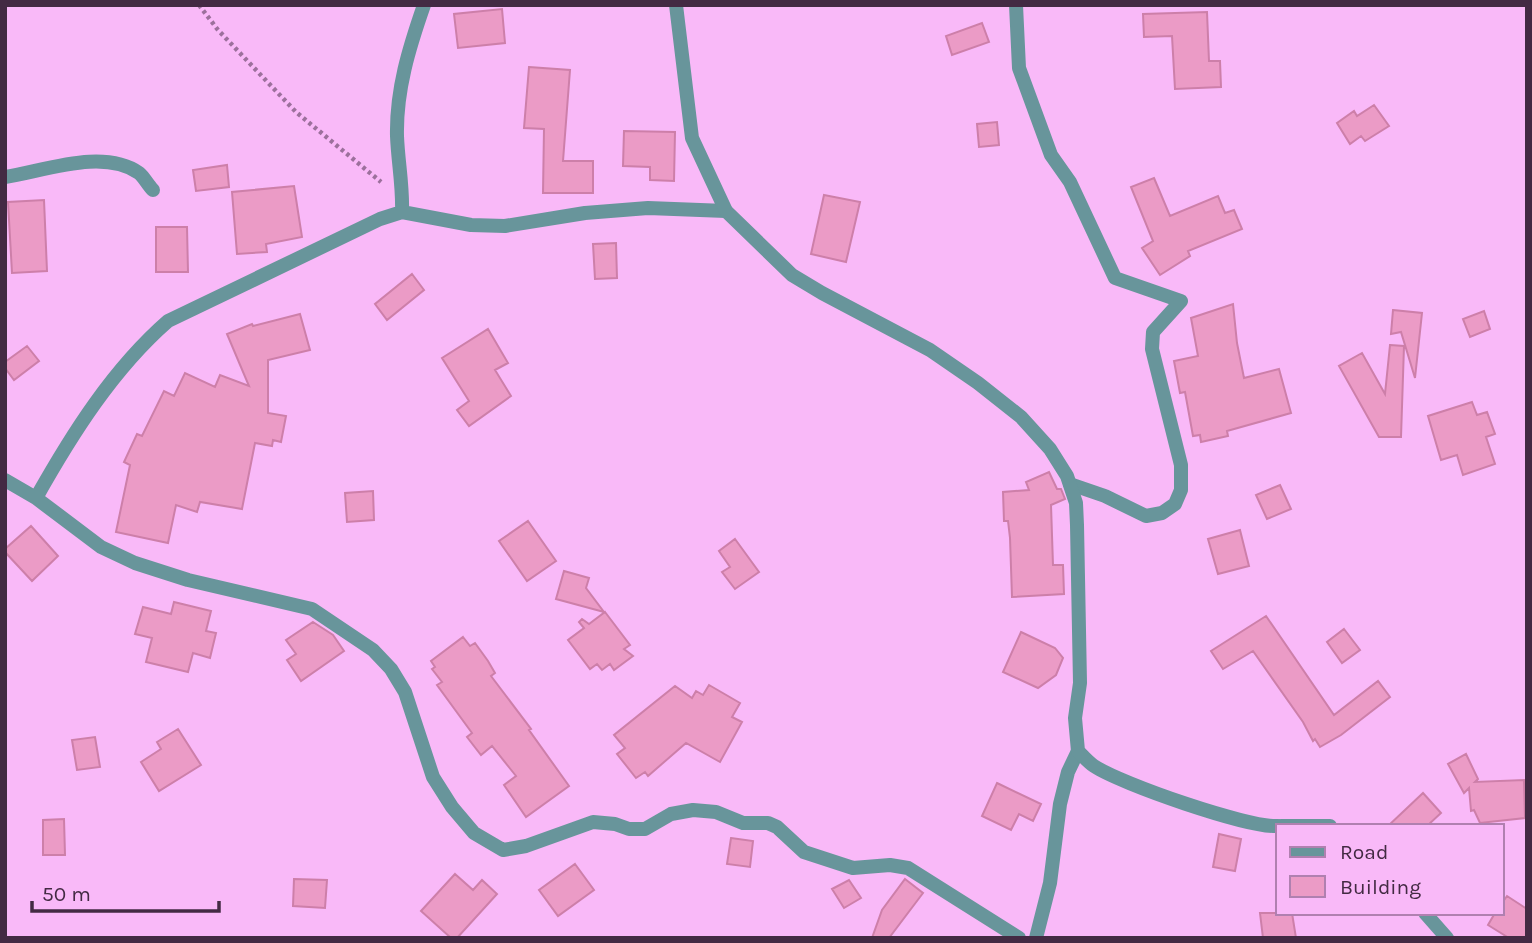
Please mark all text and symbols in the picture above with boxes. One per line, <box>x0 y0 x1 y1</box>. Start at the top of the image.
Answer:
legend <box>1276 824 1504 915</box>
text: Road <box>1340 840 1388 864</box>
scale bar <box>32 870 219 914</box>
text: Building <box>1340 875 1421 899</box>
text: 50 m <box>42 882 91 906</box>

